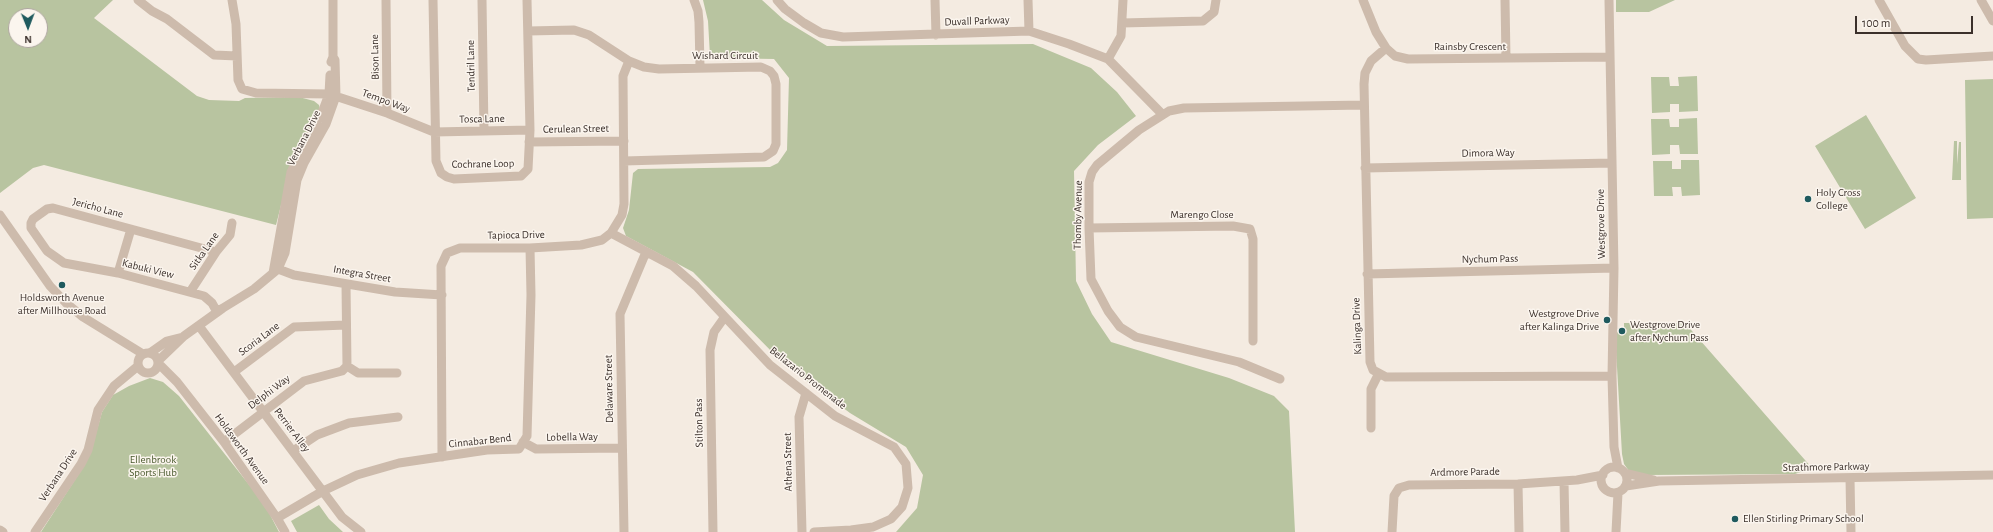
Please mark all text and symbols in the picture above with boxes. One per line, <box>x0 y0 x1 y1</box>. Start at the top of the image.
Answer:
north arrow <box>8 8 48 48</box>
scale bar <box>1857 8 1975 34</box>
street label: Duvall Parkway <box>944 13 1010 29</box>
text: 100 m <box>1862 17 1890 29</box>
text: N <box>24 34 32 45</box>
street label: Bison Lane <box>368 34 382 80</box>
street label: Tendril Lane <box>464 40 478 92</box>
street label: Rainsby Crescent <box>1434 40 1506 54</box>
street label: Wishard Circuit <box>692 49 758 63</box>
street label: Tempo Way <box>360 86 412 116</box>
street label: Verbana Drive <box>284 108 324 168</box>
street label: Tosca Lane <box>459 112 505 126</box>
street label: Cerulean Street <box>543 122 609 136</box>
street label: Dimora Way <box>1461 146 1515 160</box>
street label: Cochrane Loop <box>452 157 514 171</box>
street label: Thomby Avenue <box>1071 180 1085 250</box>
place label: Holy Cross College <box>1816 186 1861 212</box>
street label: Westgrove Drive <box>1594 189 1608 259</box>
marker: Holy Cross College <box>1803 194 1813 204</box>
street label: Jericho Lane <box>71 195 125 221</box>
street label: Marengo Close <box>1170 208 1234 222</box>
street label: Tapioca Drive <box>487 228 545 242</box>
street label: Sitka Lane <box>186 229 222 273</box>
street label: Nychum Pass <box>1462 252 1518 266</box>
street label: Kabuki View <box>121 256 175 282</box>
street label: Integra Street <box>332 262 392 286</box>
marker: Holdsworth Avenue after Millhouse Road <box>57 280 67 290</box>
place label: Holdsworth Avenue after Millhouse Road <box>18 291 106 317</box>
street label: Kalinga Drive <box>1349 297 1365 355</box>
place label: Westgrove Drive after Kalinga Drive <box>1520 307 1599 333</box>
marker: Westgrove Drive after Kalinga Drive <box>1602 315 1612 325</box>
place label: Westgrove Drive after Nychum Pass <box>1630 318 1709 344</box>
street label: Scoria Lane <box>236 319 282 359</box>
marker: Westgrove Drive after Nychum Pass <box>1617 326 1627 336</box>
street label: Bellazario Promenade <box>767 344 849 412</box>
street label: Delaware Street <box>602 355 616 423</box>
street label: Delphi Way <box>245 372 293 412</box>
street label: Stilton Pass <box>692 398 706 448</box>
street label: Perrier Alley <box>271 405 313 455</box>
street label: Holdsworth Avenue <box>212 411 272 487</box>
street label: Lobella Way <box>546 430 598 444</box>
street label: Cinnabar Bend <box>448 431 512 451</box>
street label: Athena Street <box>781 432 795 492</box>
street label: Verbana Drive <box>36 446 80 504</box>
park label: Ellenbrook Sports Hub <box>129 453 177 479</box>
street label: Strathmore Parkway <box>1783 460 1869 474</box>
street label: Ardmore Parade <box>1430 465 1500 479</box>
place label: Ellen Stirling Primary School <box>1743 512 1864 526</box>
marker: Ellen Stirling Primary School <box>1730 514 1740 524</box>

